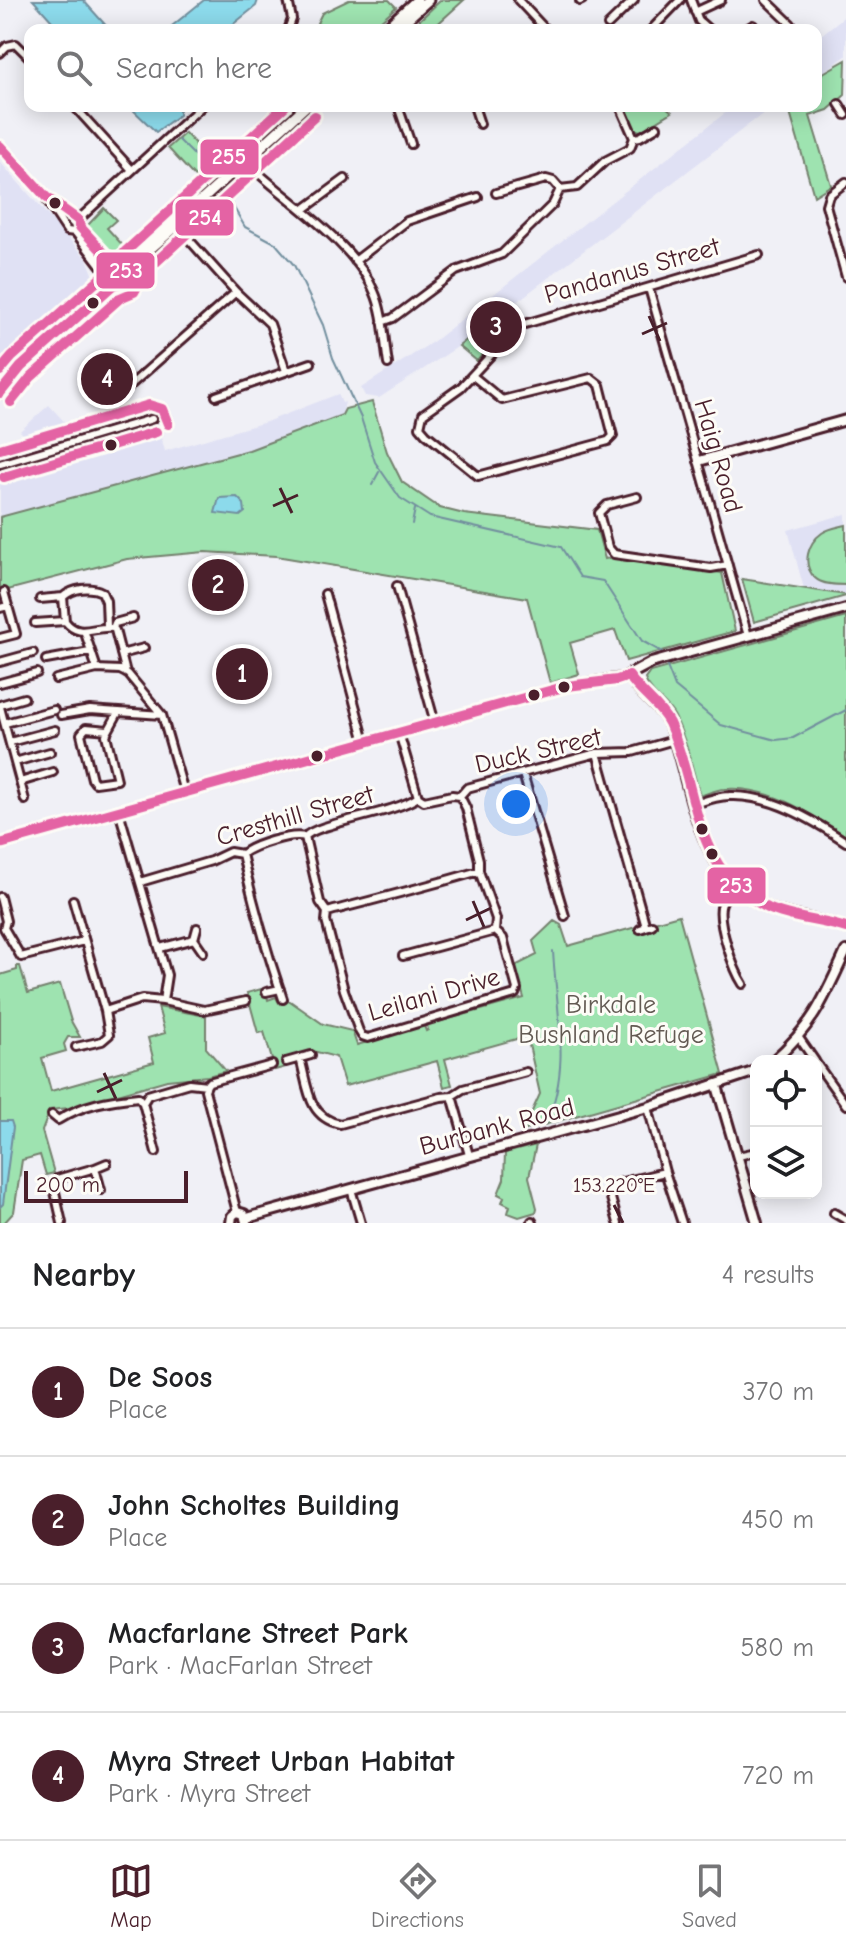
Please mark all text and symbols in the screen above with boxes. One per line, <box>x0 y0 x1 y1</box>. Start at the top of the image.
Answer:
search box <box>24 24 822 112</box>
icon: search <box>52 46 96 90</box>
text: Search here <box>116 51 272 86</box>
line badge: 255 <box>199 138 260 176</box>
text: 255 <box>212 144 246 170</box>
unlabelled marker <box>47 195 63 211</box>
line badge: 254 <box>174 198 235 237</box>
text: 254 <box>189 205 221 231</box>
street label: Pandanus Street <box>541 231 724 310</box>
line badge: 253 <box>95 251 156 290</box>
text: 253 <box>109 258 143 284</box>
unlabelled marker <box>85 295 101 311</box>
pin: 3 <box>470 297 522 357</box>
pin: 4 <box>81 349 133 409</box>
street label: Haig Road <box>687 396 749 516</box>
unlabelled marker <box>103 437 119 453</box>
pin: 2 <box>192 555 244 615</box>
pin: 1 <box>216 644 268 704</box>
unlabelled marker <box>556 679 572 695</box>
unlabelled marker <box>526 687 542 703</box>
street label: Duck Street <box>472 722 606 780</box>
unlabelled marker <box>309 748 325 764</box>
street label: Cresthill Street <box>213 779 379 853</box>
your location <box>496 784 536 824</box>
unlabelled marker <box>694 821 710 837</box>
unlabelled marker <box>704 846 720 862</box>
line badge: 253 <box>706 866 767 905</box>
text: 253 <box>719 873 753 899</box>
street label: Leilani Drive <box>365 962 503 1028</box>
park label: Birkdale Bushland Refuge <box>518 990 704 1050</box>
map controls <box>750 1055 822 1199</box>
button: locate <box>750 1055 822 1127</box>
street label: Burbank Road <box>416 1092 578 1162</box>
button: layers <box>750 1127 822 1199</box>
scale bar <box>24 1167 188 1203</box>
text: 200 m <box>36 1172 100 1198</box>
text: 153.220°E <box>573 1174 655 1197</box>
text: Nearby <box>32 1255 135 1295</box>
text: 4 results <box>722 1260 814 1290</box>
text: De Soos <box>108 1360 212 1395</box>
text: 1 <box>53 1377 63 1407</box>
text: 370 m <box>743 1377 814 1407</box>
text: Place <box>108 1395 167 1425</box>
text: John Scholtes Building <box>108 1488 401 1523</box>
text: 2 <box>52 1505 64 1535</box>
text: 450 m <box>741 1505 814 1535</box>
text: Place <box>108 1523 167 1553</box>
text: Macfarlane Street Park <box>108 1616 408 1651</box>
text: 3 <box>52 1633 64 1663</box>
text: 580 m <box>740 1633 814 1663</box>
text: Park · MacFarlan Street <box>108 1651 372 1681</box>
text: Myra Street Urban Habitat <box>108 1744 454 1779</box>
text: 4 <box>52 1761 64 1791</box>
text: 720 m <box>742 1761 814 1791</box>
text: Park · Myra Street <box>108 1779 310 1809</box>
tab: Map <box>109 1859 153 1933</box>
tab: Directions <box>371 1859 464 1933</box>
tab: Saved <box>682 1859 737 1933</box>

